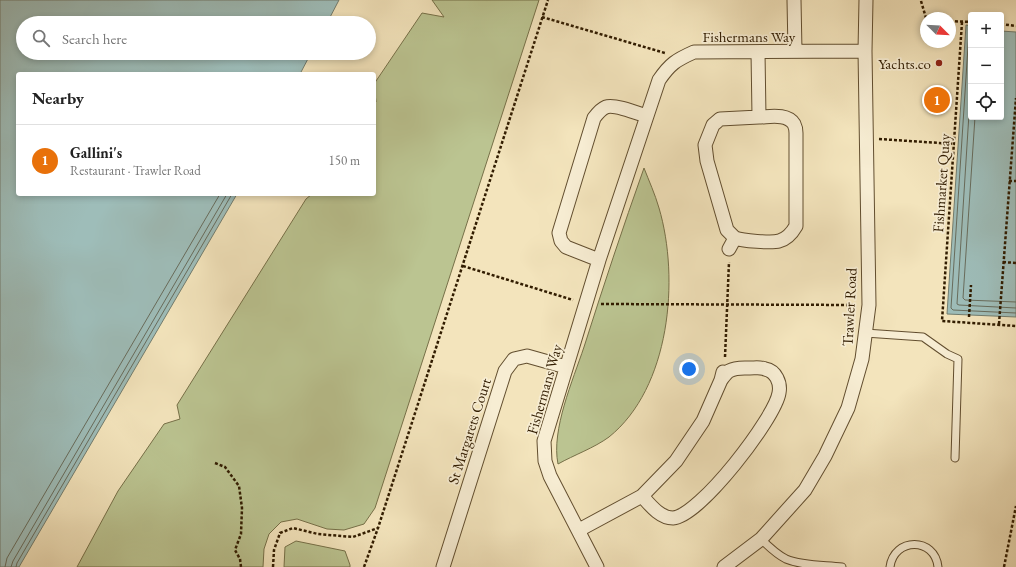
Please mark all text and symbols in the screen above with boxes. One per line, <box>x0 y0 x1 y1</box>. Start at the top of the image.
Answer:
north arrow <box>920 12 956 48</box>
map controls <box>968 12 1004 120</box>
button: + <box>968 12 1004 48</box>
search box <box>16 16 376 60</box>
icon: search <box>30 27 52 49</box>
street label: Fishermans Way <box>703 27 796 46</box>
text: Search here <box>62 29 127 48</box>
button: − <box>968 48 1004 84</box>
place label: Yachts.co <box>878 54 931 73</box>
marker: Yachts.co <box>934 58 944 68</box>
button: locate <box>968 84 1004 120</box>
pin: 1 <box>924 85 950 115</box>
text: Nearby <box>32 87 84 109</box>
street label: Fishmarket Quay <box>928 133 954 233</box>
text: Gallini's <box>70 143 122 162</box>
text: 1 <box>42 152 48 169</box>
text: 150 m <box>329 152 360 169</box>
text: Restaurant · Trawler Road <box>70 162 201 179</box>
street label: Trawler Road <box>837 267 861 347</box>
street label: Fishermans Way <box>522 341 566 436</box>
your location <box>679 359 699 379</box>
street label: St Margarets Court <box>443 375 495 486</box>

